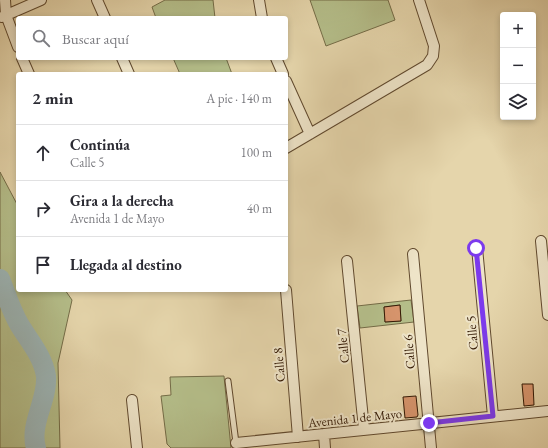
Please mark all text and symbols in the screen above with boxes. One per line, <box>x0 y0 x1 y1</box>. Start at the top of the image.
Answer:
map controls <box>500 12 536 120</box>
button: + <box>500 12 536 48</box>
search box <box>16 16 288 60</box>
icon: search <box>30 27 52 49</box>
text: Buscar aquí <box>62 29 129 48</box>
button: − <box>500 48 536 84</box>
button: layers <box>500 84 536 120</box>
text: 2 min <box>32 87 73 109</box>
text: A pie · 140 m <box>206 90 272 107</box>
text: Continúa <box>70 135 130 154</box>
icon: ahead <box>32 142 54 164</box>
text: 100 m <box>241 144 272 161</box>
text: Calle 5 <box>70 154 105 171</box>
text: Gira a la derecha <box>70 191 174 210</box>
icon: right <box>32 198 54 220</box>
text: 40 m <box>247 200 272 217</box>
text: Avenida 1 de Mayo <box>70 210 164 227</box>
route start <box>467 239 485 257</box>
icon: arrive <box>32 254 54 276</box>
text: Llegada al destino <box>70 255 182 274</box>
street label: Calle 5 <box>462 315 482 351</box>
street label: Calle 7 <box>333 327 353 364</box>
street label: Calle 6 <box>399 334 419 370</box>
street label: Calle 8 <box>269 347 289 383</box>
street label: Avenida 1 de Mayo <box>306 405 403 431</box>
route end <box>420 414 438 432</box>

